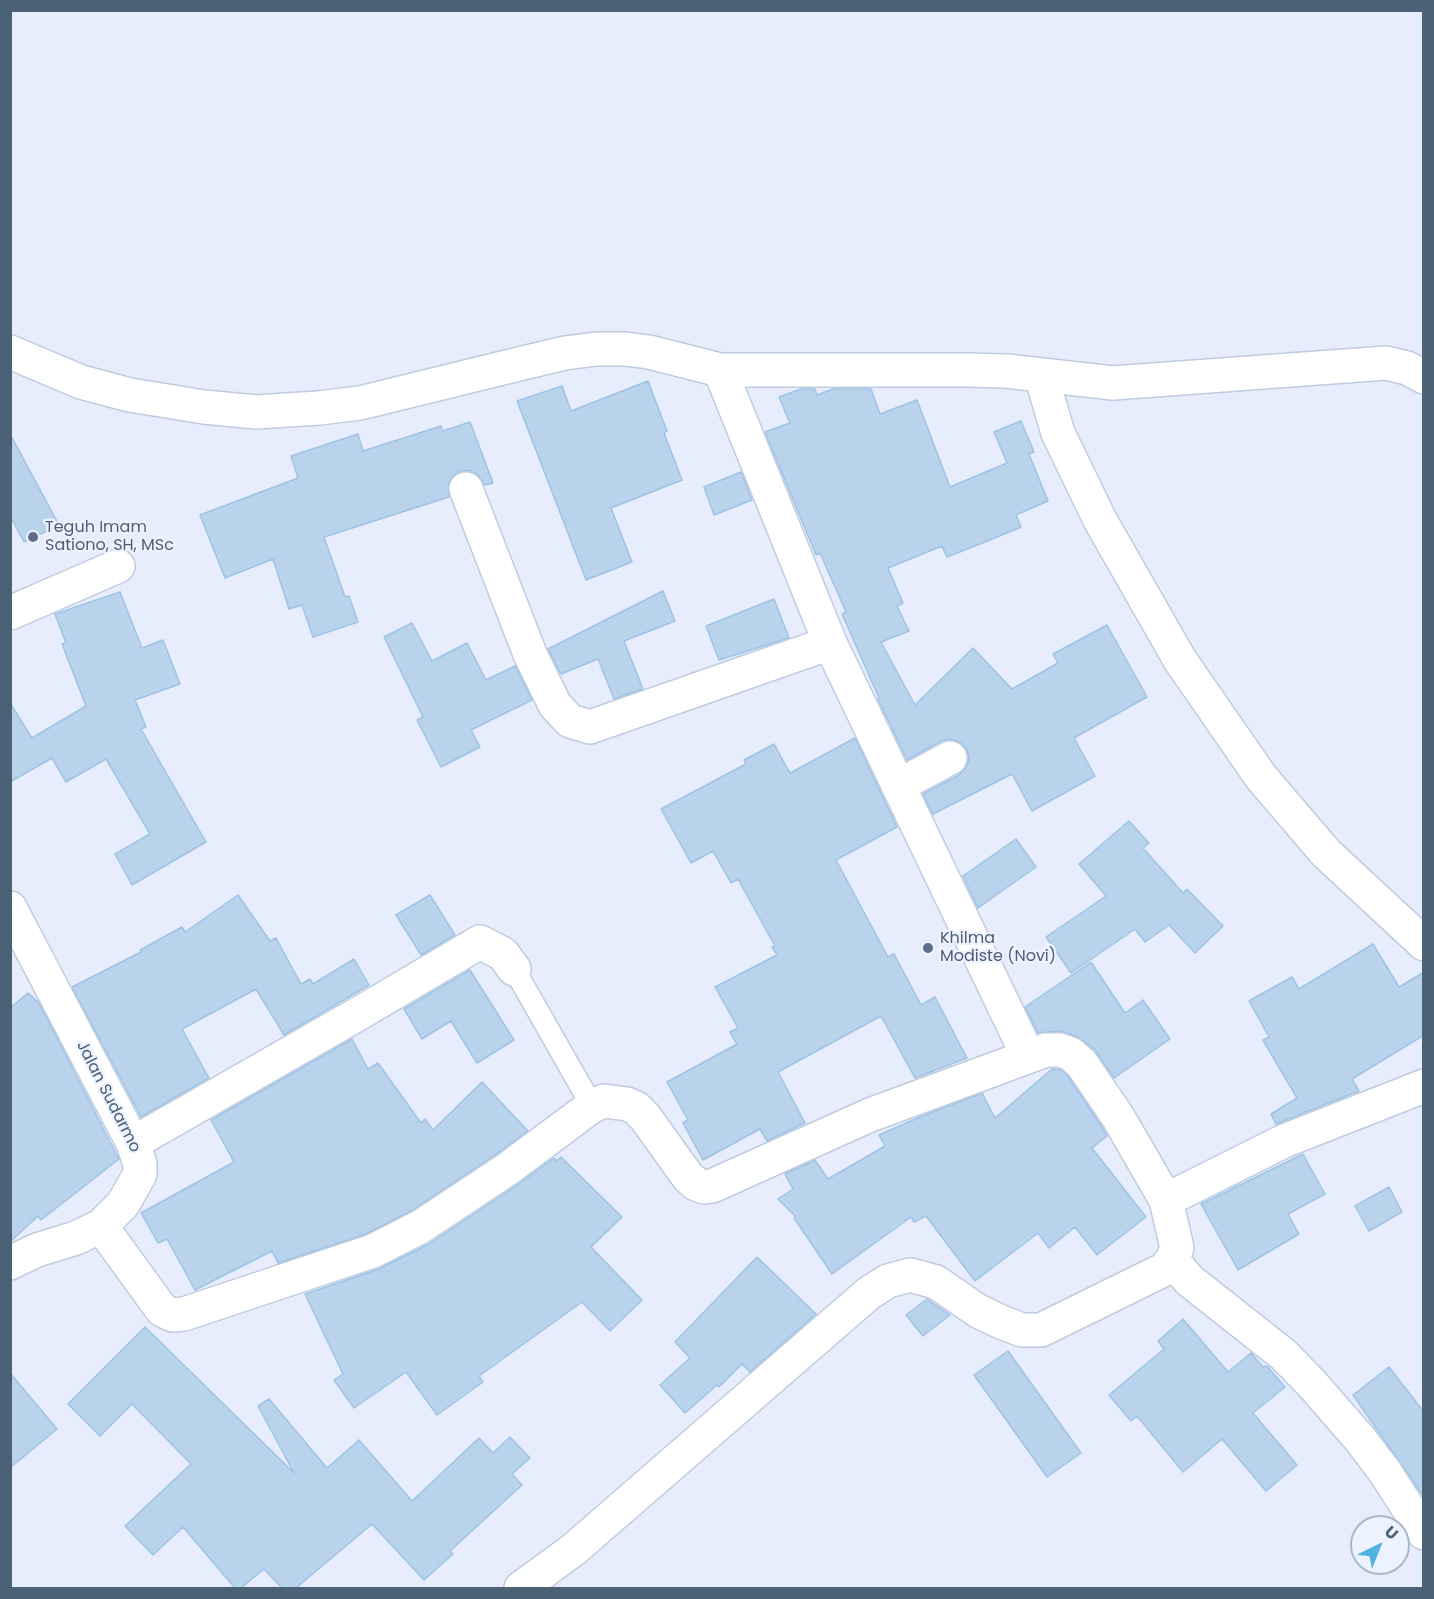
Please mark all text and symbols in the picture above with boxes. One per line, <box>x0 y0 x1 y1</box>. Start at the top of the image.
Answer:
place label: Teguh Imam Sationo, SH, MSc <box>45 518 174 556</box>
marker: Teguh Imam Sationo, SH, MSc <box>26 530 40 544</box>
place label: Khilma Modiste (Novi) <box>940 929 1056 967</box>
marker: Khilma Modiste (Novi) <box>921 941 935 955</box>
street label: Jalan Sudarmo <box>72 1038 144 1156</box>
north arrow <box>1350 1515 1410 1575</box>
text: U <box>1379 1521 1403 1545</box>

